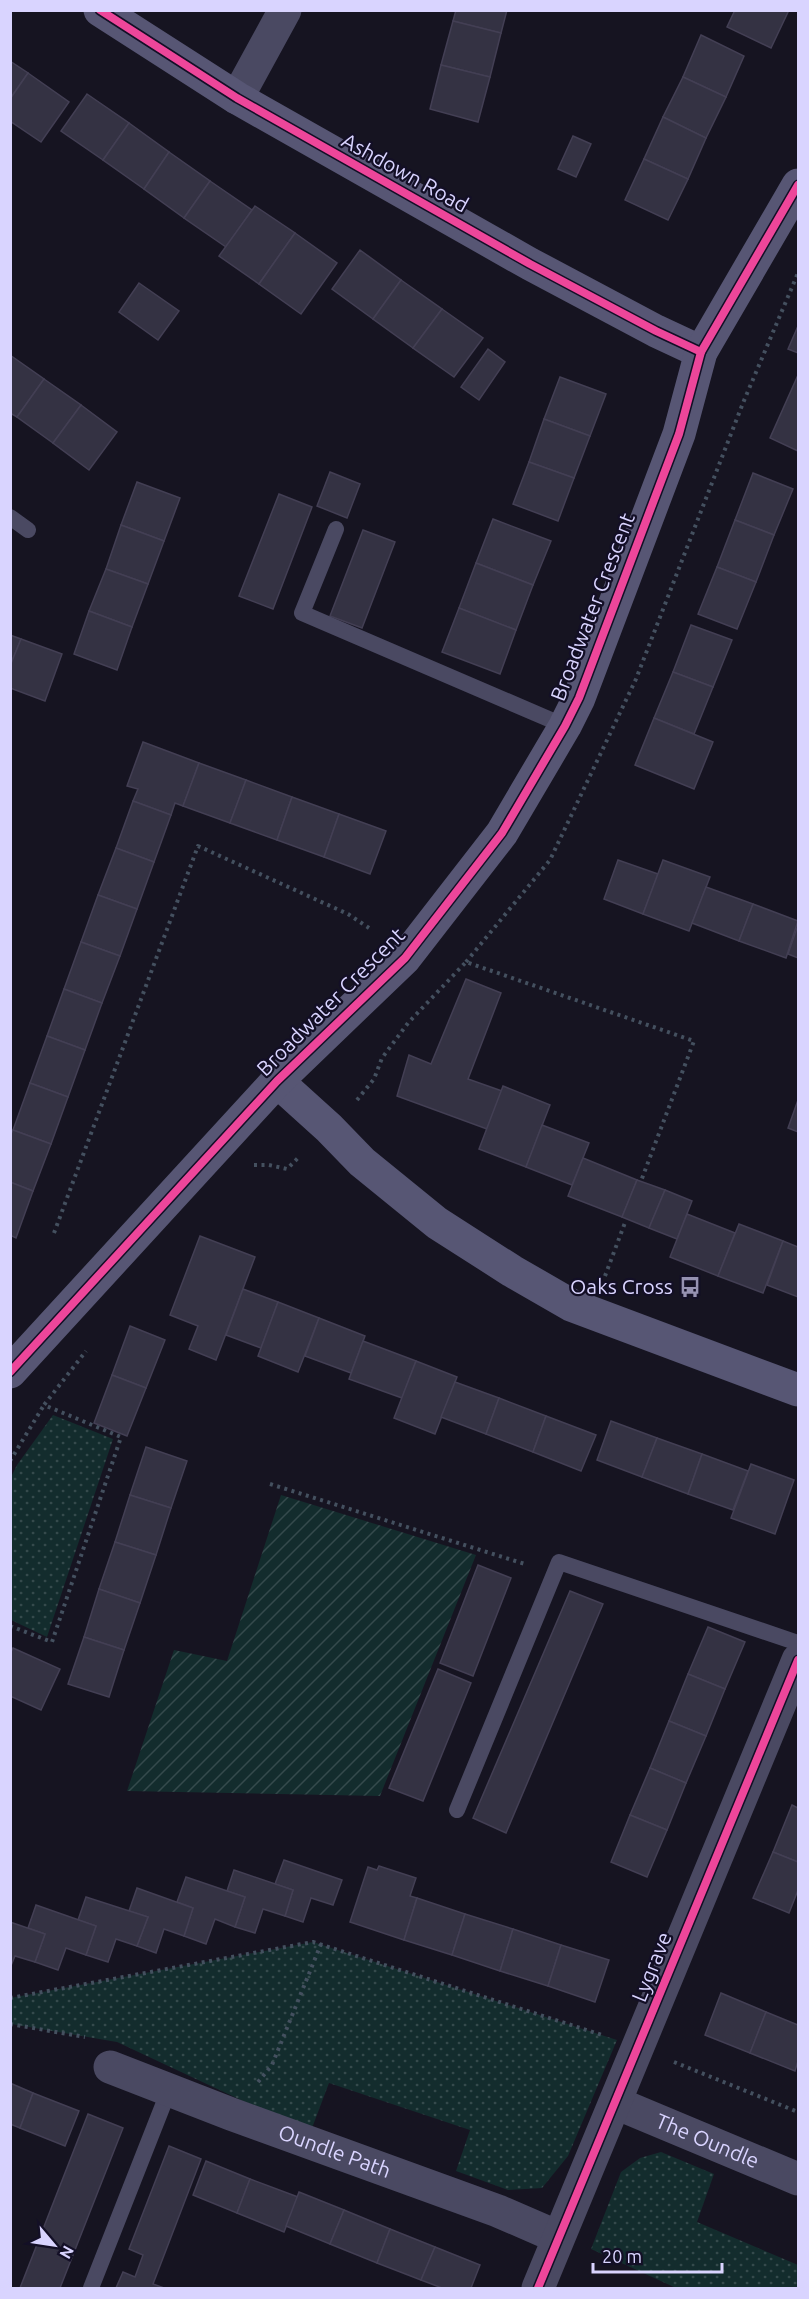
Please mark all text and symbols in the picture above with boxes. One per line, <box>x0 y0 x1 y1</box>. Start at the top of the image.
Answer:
street label: Ashdown Road <box>338 127 473 217</box>
street label: Broadwater Crescent <box>545 509 639 704</box>
street label: Broadwater Crescent <box>251 922 409 1080</box>
place label: Oaks Cross <box>570 1274 673 1298</box>
bus stop icon: Oaks Cross <box>678 1275 702 1299</box>
street label: Lygrave <box>626 1928 676 2005</box>
street label: The Oundle <box>652 2108 763 2172</box>
street label: Oundle Path <box>275 2119 394 2182</box>
north arrow <box>24 2215 84 2275</box>
scale bar <box>593 2236 722 2274</box>
text: N <box>56 2243 78 2262</box>
text: 20 m <box>602 2246 642 2266</box>

